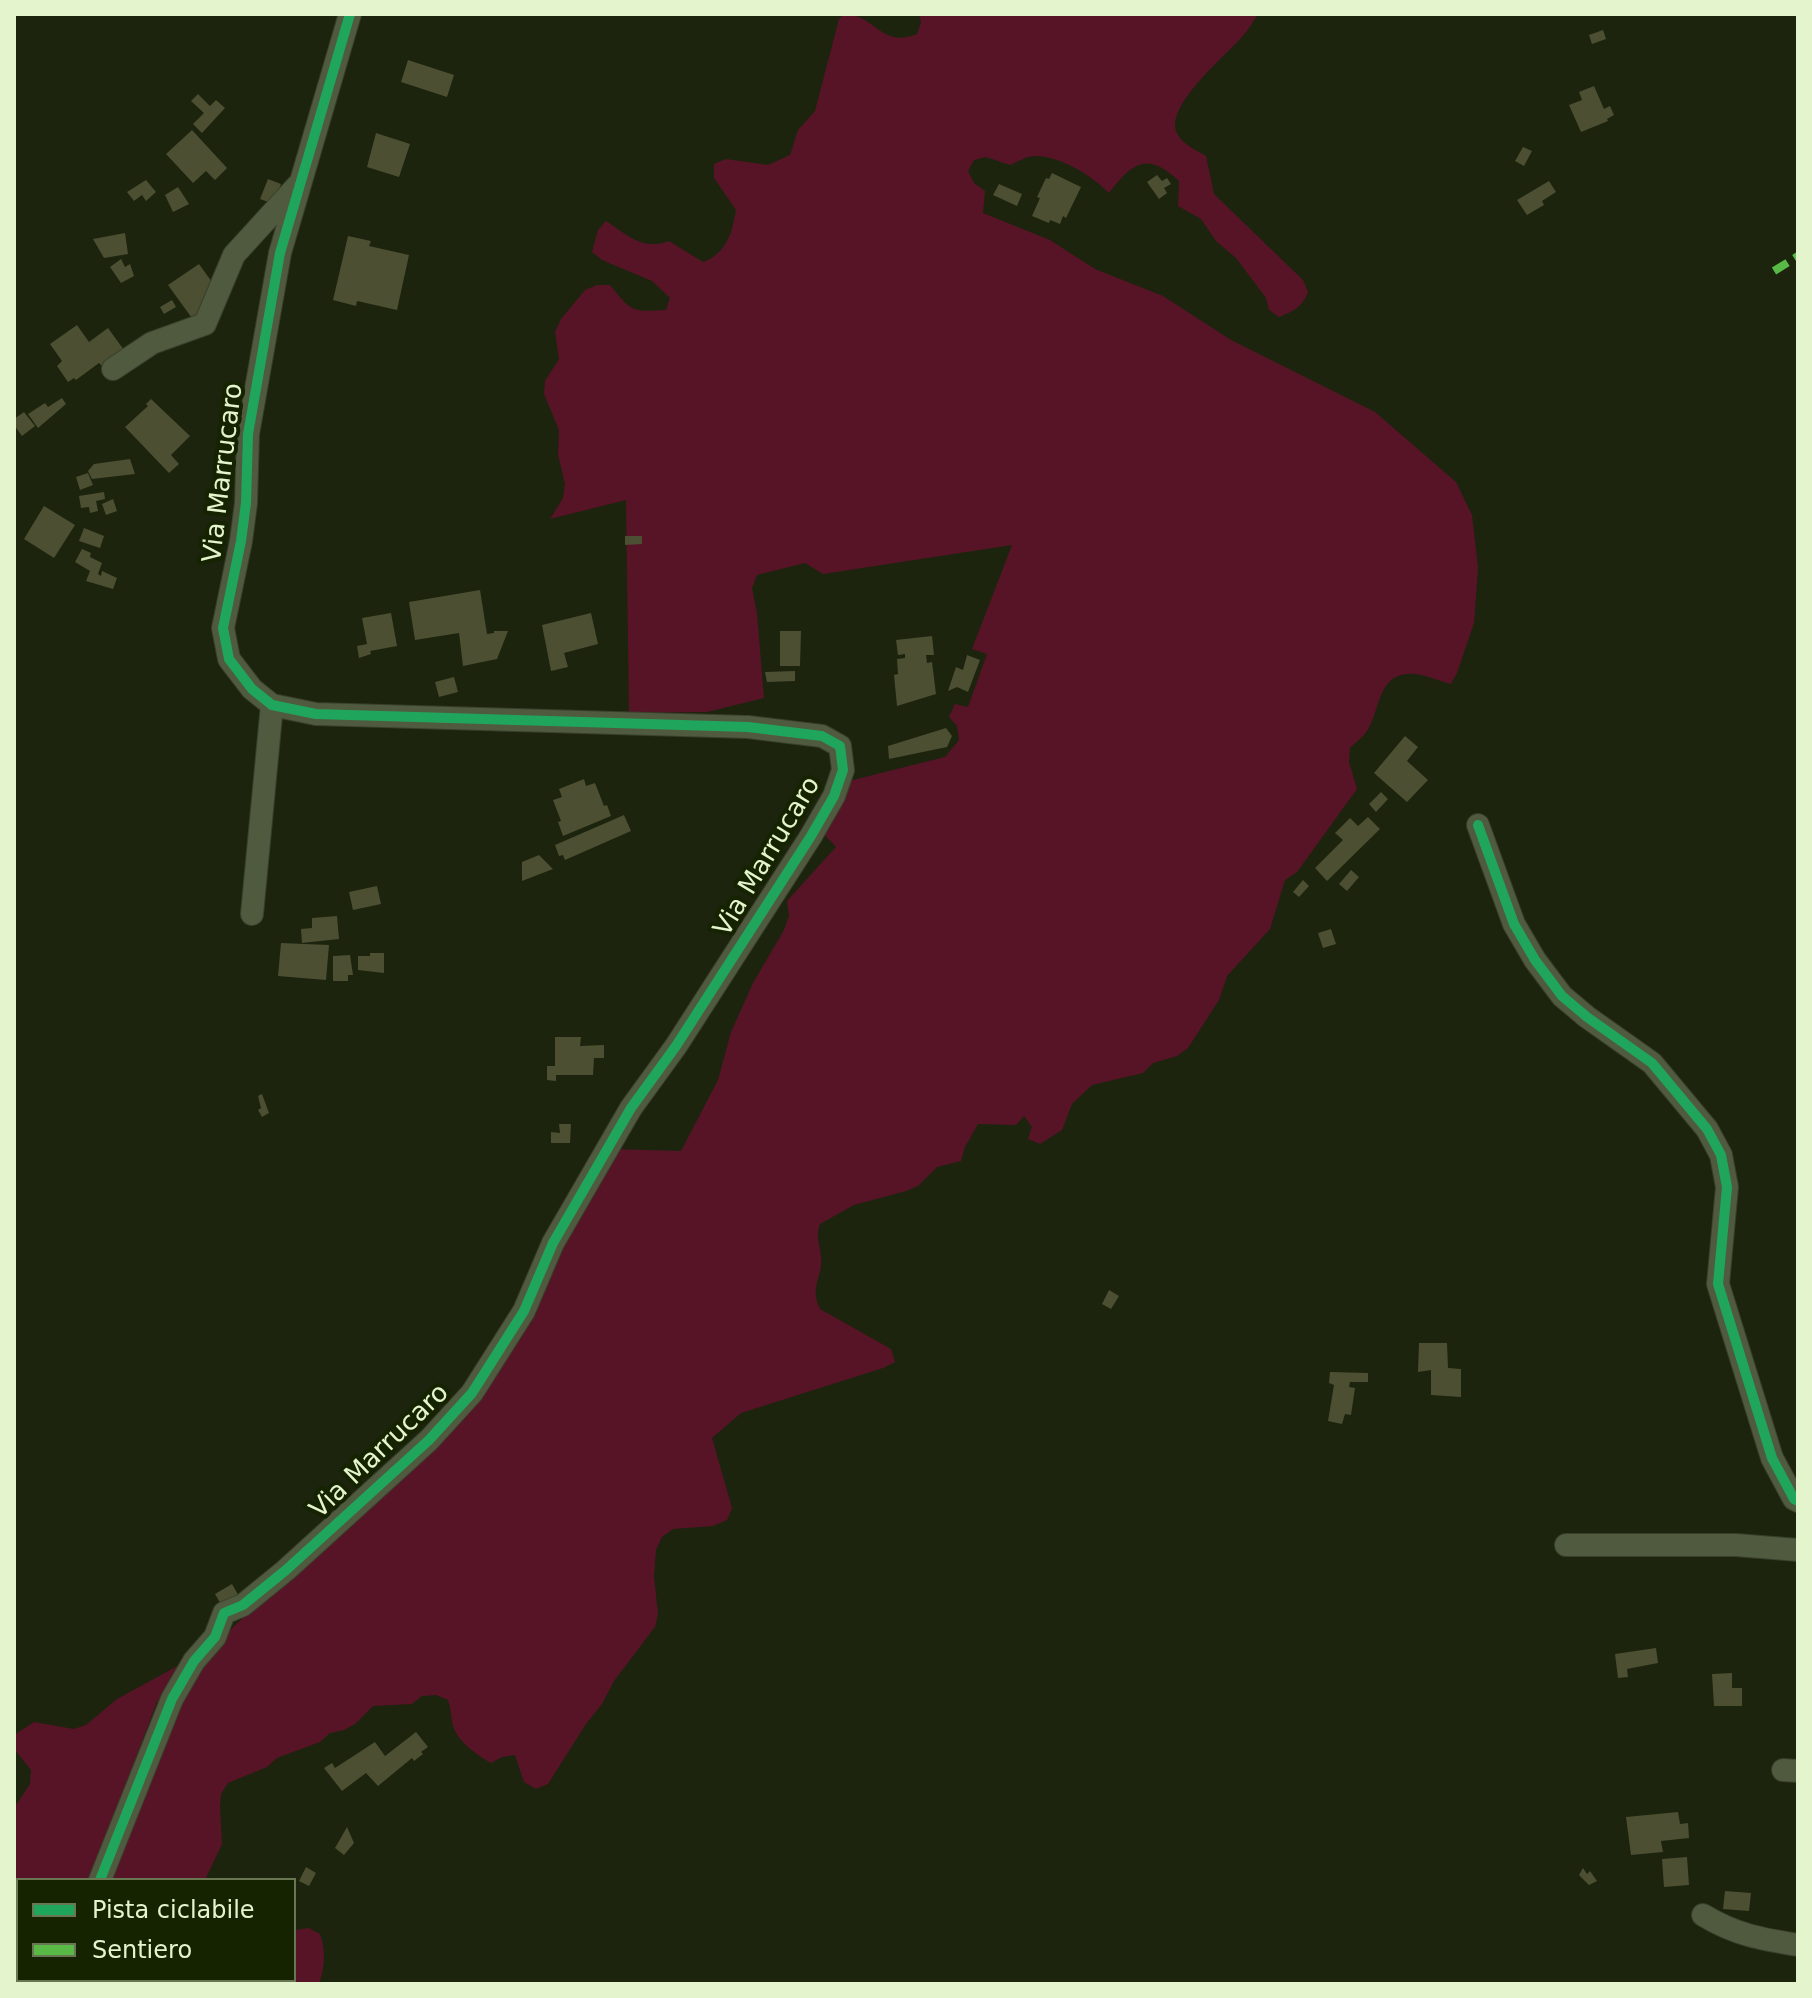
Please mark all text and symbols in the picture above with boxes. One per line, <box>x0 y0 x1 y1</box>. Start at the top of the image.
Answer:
street label: Via Marrucaro <box>198 381 250 565</box>
street label: Via Marrucaro <box>708 772 828 942</box>
street label: Via Marrucaro <box>304 1378 456 1526</box>
legend <box>16 1878 296 1982</box>
text: Pista ciclabile <box>92 1896 255 1924</box>
text: Sentiero <box>92 1936 192 1964</box>

